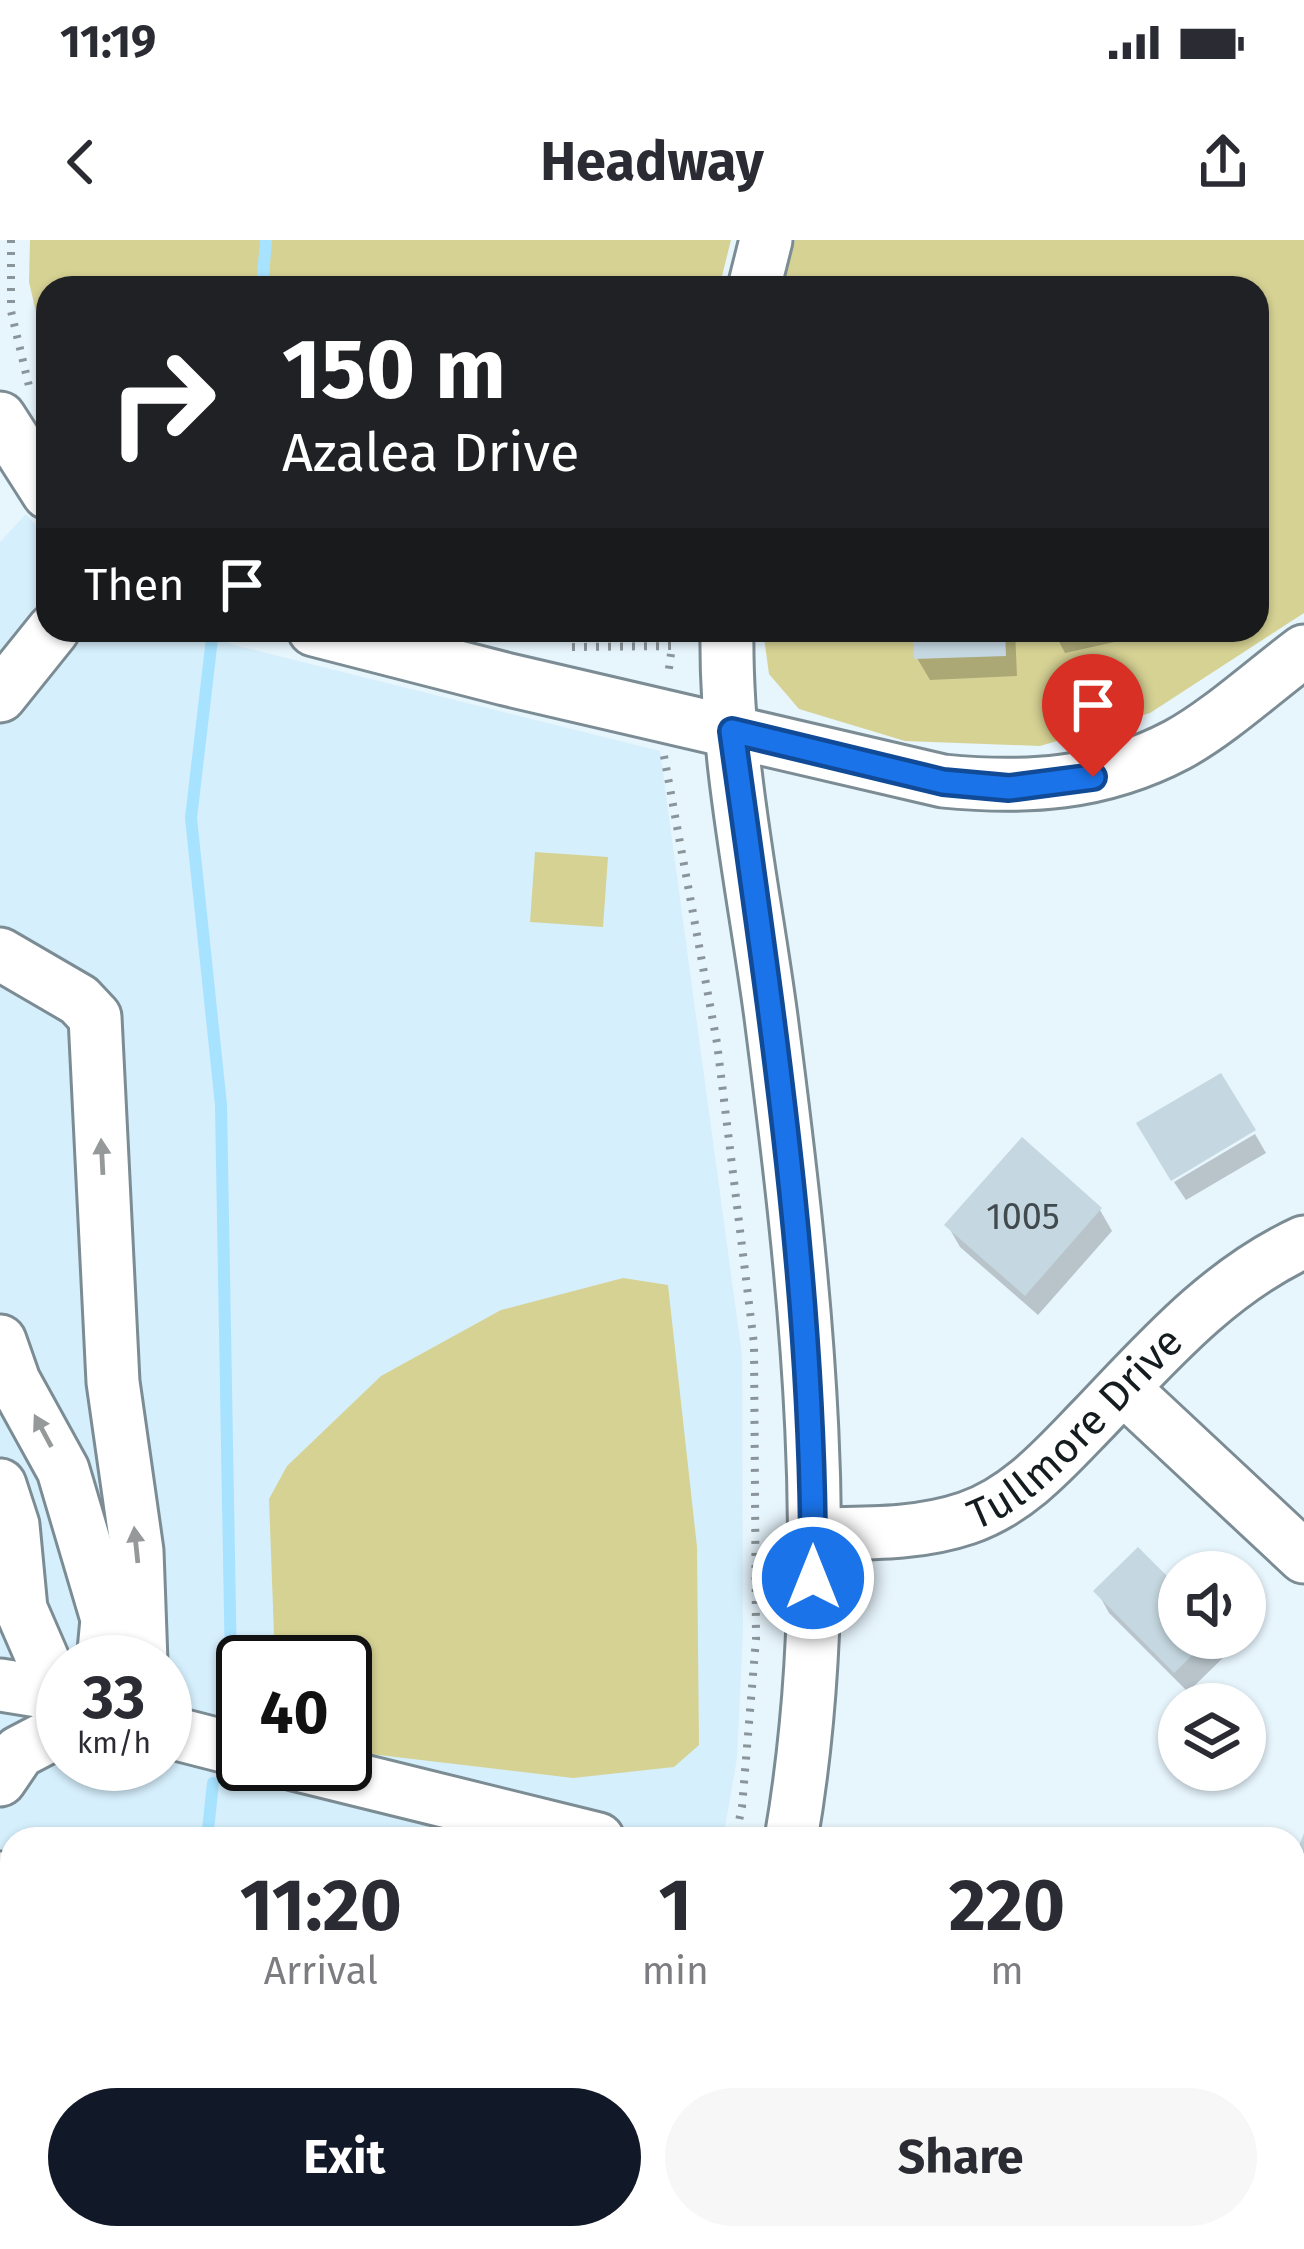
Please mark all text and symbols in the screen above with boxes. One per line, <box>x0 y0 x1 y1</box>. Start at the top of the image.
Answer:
text: 11:19 <box>60 15 156 69</box>
icon: back <box>48 129 114 195</box>
icon: share <box>1190 129 1256 195</box>
text: Headway <box>540 130 764 194</box>
text: 150 m <box>282 319 506 420</box>
icon: right <box>84 324 240 480</box>
text: Azalea Drive <box>282 421 579 485</box>
icon: arrive <box>209 552 275 618</box>
text: Then <box>84 558 185 612</box>
pin <box>1042 654 1144 777</box>
icon: arrive <box>1060 672 1126 738</box>
one-way arrow <box>92 1137 111 1175</box>
house number: 1005 <box>986 1195 1060 1239</box>
street label: Tullmore Drive <box>960 1316 1193 1540</box>
one-way arrow <box>33 1413 54 1448</box>
position arrow <box>750 1515 876 1641</box>
one-way arrow <box>126 1526 145 1563</box>
map controls <box>1158 1551 1266 1791</box>
button: sound <box>1158 1551 1266 1659</box>
speed limit sign: 40 <box>216 1635 372 1791</box>
text: 33 <box>83 1662 145 1734</box>
button: layers <box>1158 1683 1266 1791</box>
text: km/h <box>77 1725 151 1761</box>
text: 11:20 <box>240 1863 402 1949</box>
text: 1 <box>659 1863 692 1949</box>
text: 220 <box>949 1863 1065 1949</box>
text: Arrival <box>264 1948 378 1994</box>
text: min <box>642 1948 709 1994</box>
text: m <box>990 1948 1024 1994</box>
button: Exit <box>48 2088 641 2226</box>
button: Share <box>665 2088 1257 2226</box>

